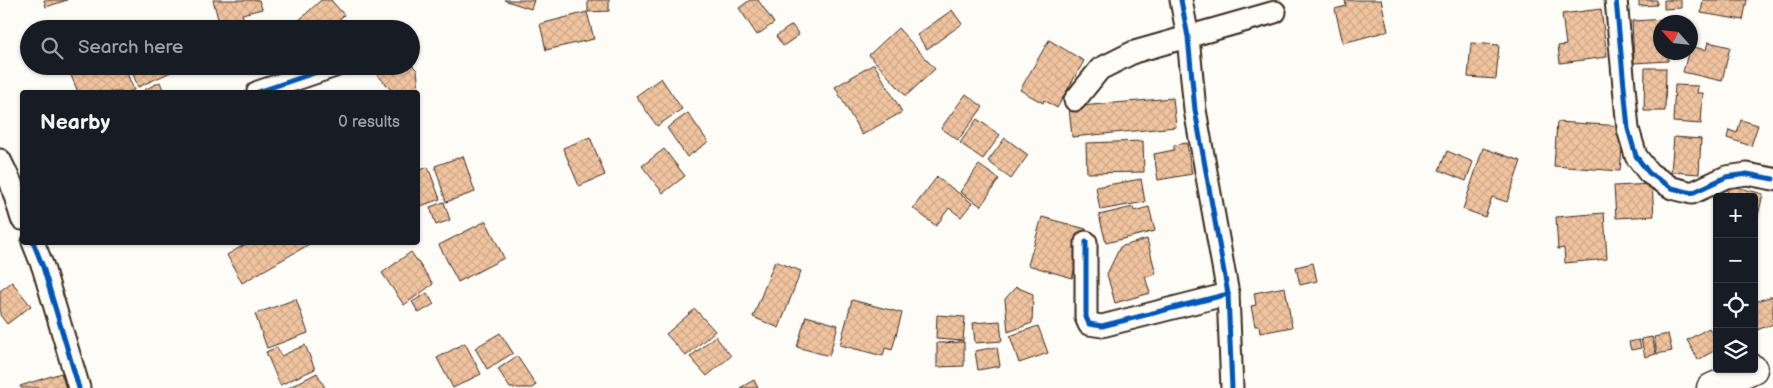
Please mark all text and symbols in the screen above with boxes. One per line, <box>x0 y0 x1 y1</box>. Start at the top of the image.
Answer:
north arrow <box>1653 15 1698 60</box>
search box <box>20 20 420 75</box>
icon: search <box>38 34 66 62</box>
text: Search here <box>78 36 183 59</box>
text: Nearby <box>40 110 110 135</box>
text: 0 results <box>338 113 400 132</box>
map controls <box>1713 193 1758 373</box>
button: + <box>1713 193 1758 238</box>
button: − <box>1713 238 1758 283</box>
button: locate <box>1713 283 1758 328</box>
button: layers <box>1713 328 1758 373</box>

